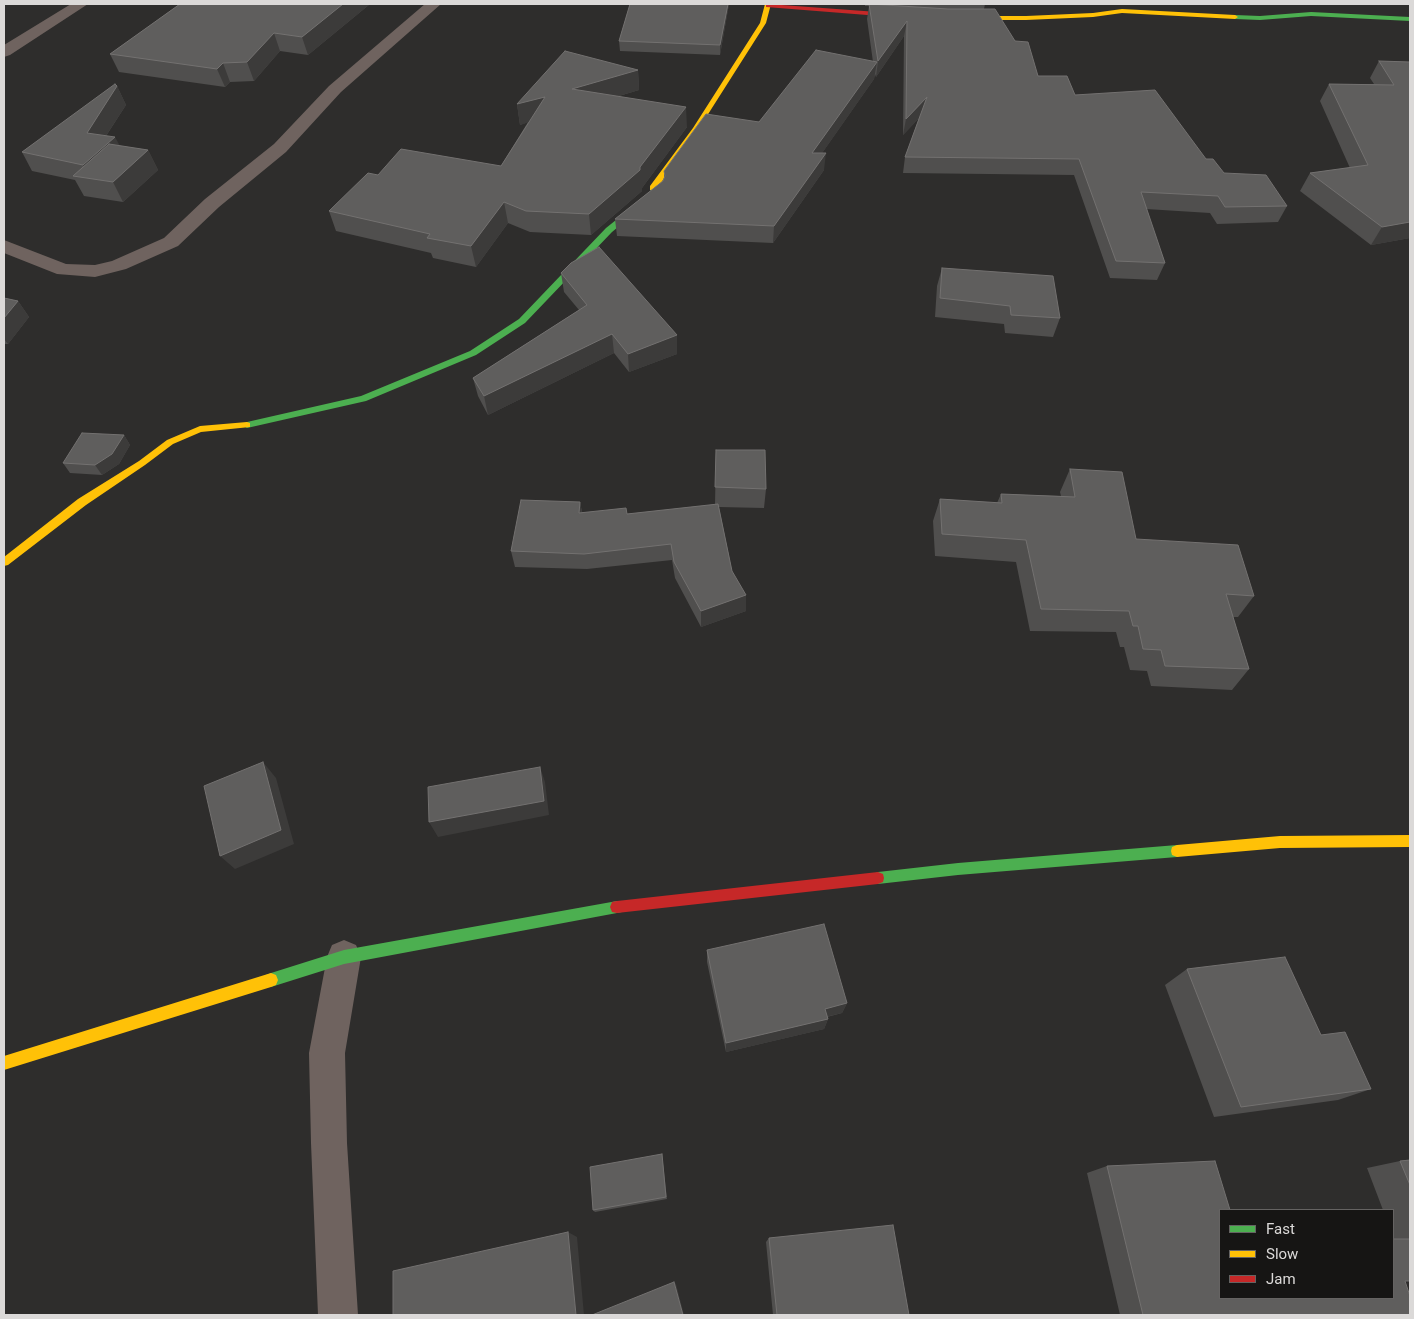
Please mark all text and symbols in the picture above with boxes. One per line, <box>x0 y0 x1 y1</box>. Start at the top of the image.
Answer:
legend <box>1219 1209 1394 1299</box>
text: Fast <box>1266 1220 1295 1238</box>
text: Slow <box>1266 1245 1298 1263</box>
text: Jam <box>1266 1270 1296 1288</box>

